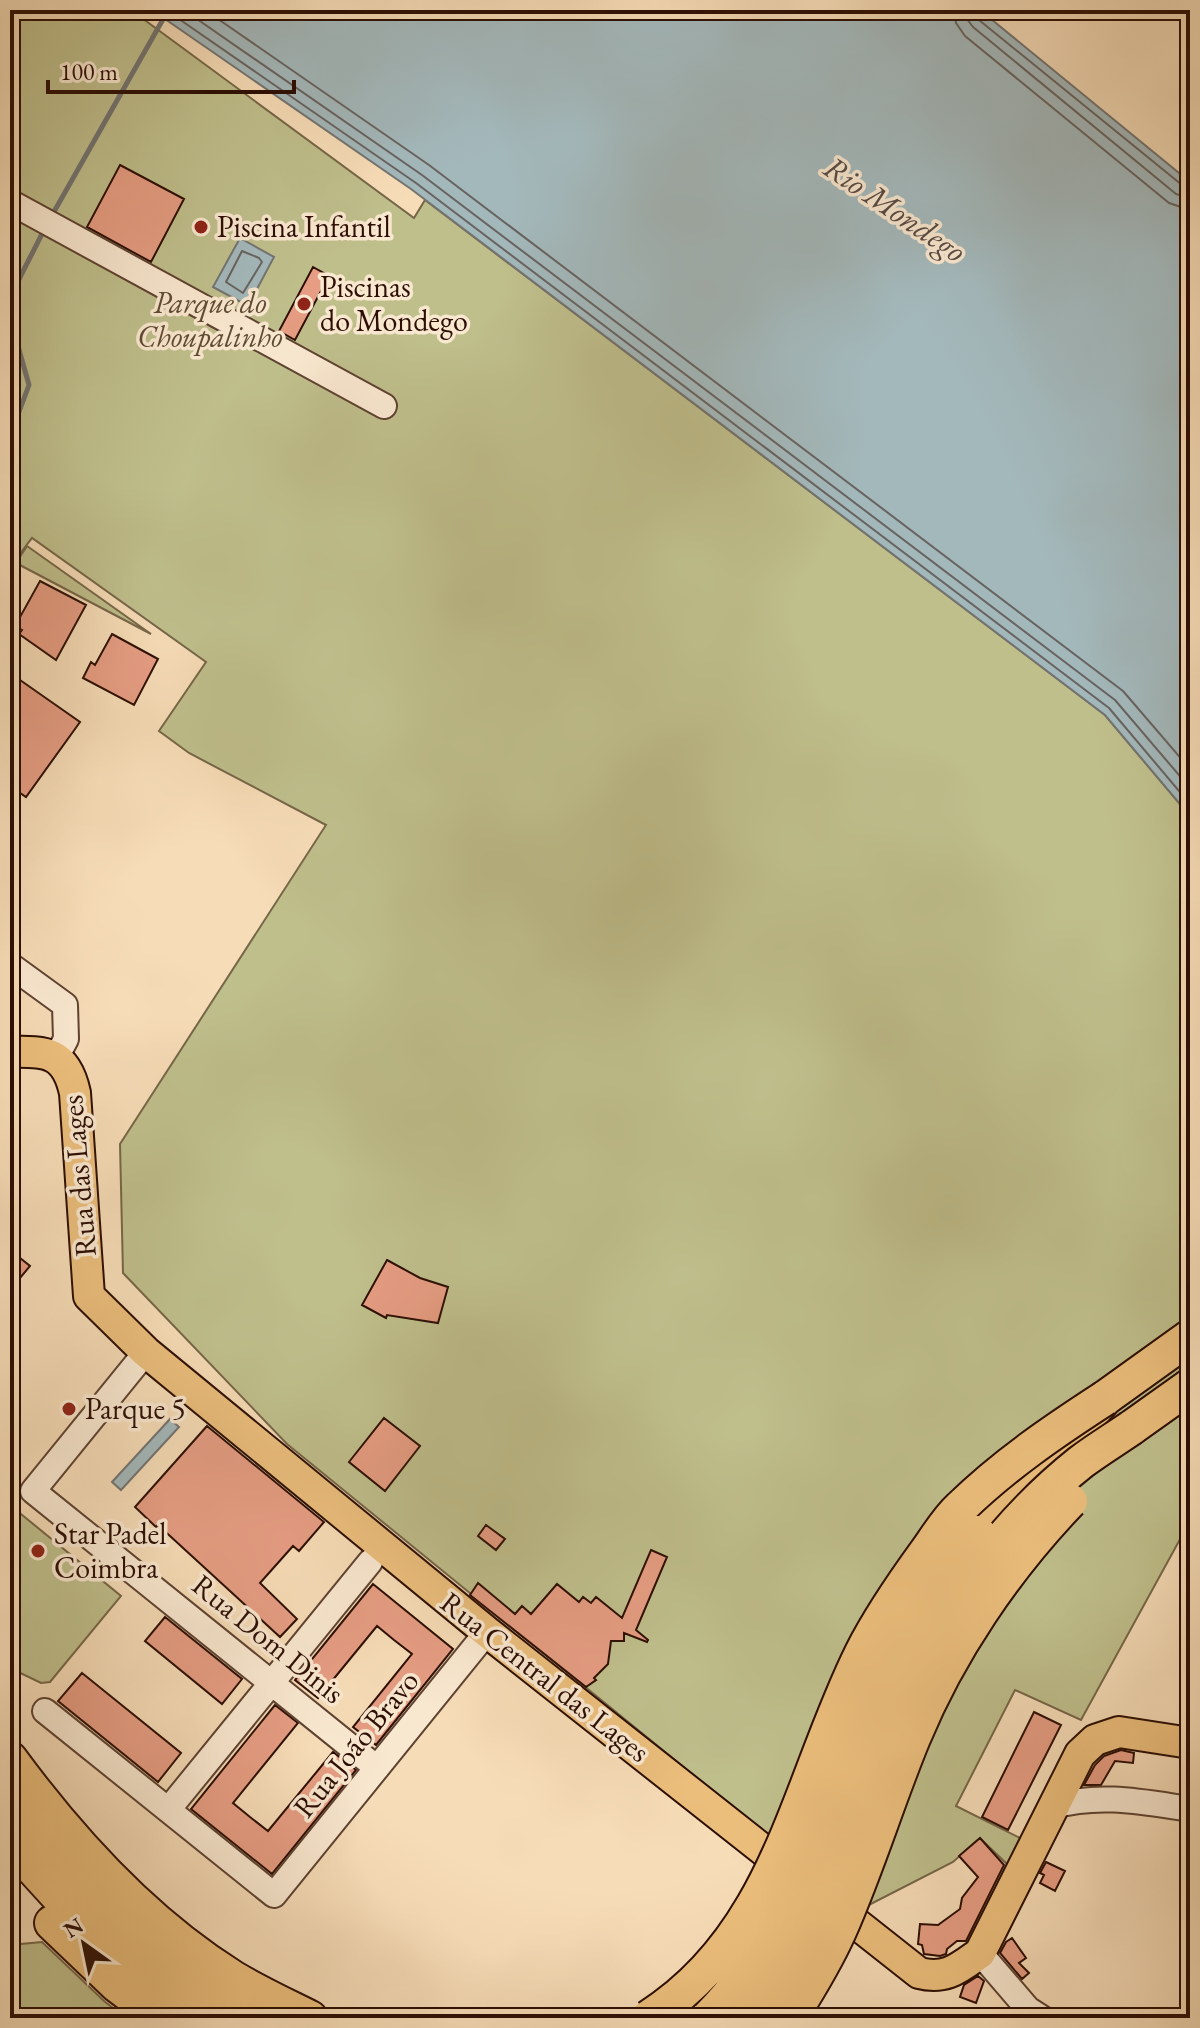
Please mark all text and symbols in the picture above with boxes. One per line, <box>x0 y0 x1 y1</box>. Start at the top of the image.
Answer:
scale bar <box>48 44 294 94</box>
text: 100 m <box>60 56 118 87</box>
water label: Rio Mondego <box>816 146 974 272</box>
place label: Piscina Infantil <box>217 207 391 246</box>
marker: Piscina Infantil <box>192 218 210 236</box>
place label: Piscinas do Mondego <box>320 267 468 340</box>
park label: Parque do Choupalinho <box>137 283 283 356</box>
marker: Piscinas do Mondego <box>295 295 313 313</box>
street label: Rua das Lages <box>52 1094 105 1258</box>
place label: Parque 5 <box>85 1389 186 1428</box>
marker: Parque 5 <box>60 1400 78 1418</box>
place label: Star Padel Coimbra <box>54 1514 166 1587</box>
marker: Star Padel Coimbra <box>29 1542 47 1560</box>
street label: Rua Dom Dinis <box>184 1565 352 1712</box>
street label: Rua Central das Lages <box>433 1583 658 1771</box>
street label: Rua João Bravo <box>284 1662 427 1825</box>
north arrow <box>44 1904 124 1984</box>
text: N <box>58 1911 89 1945</box>

